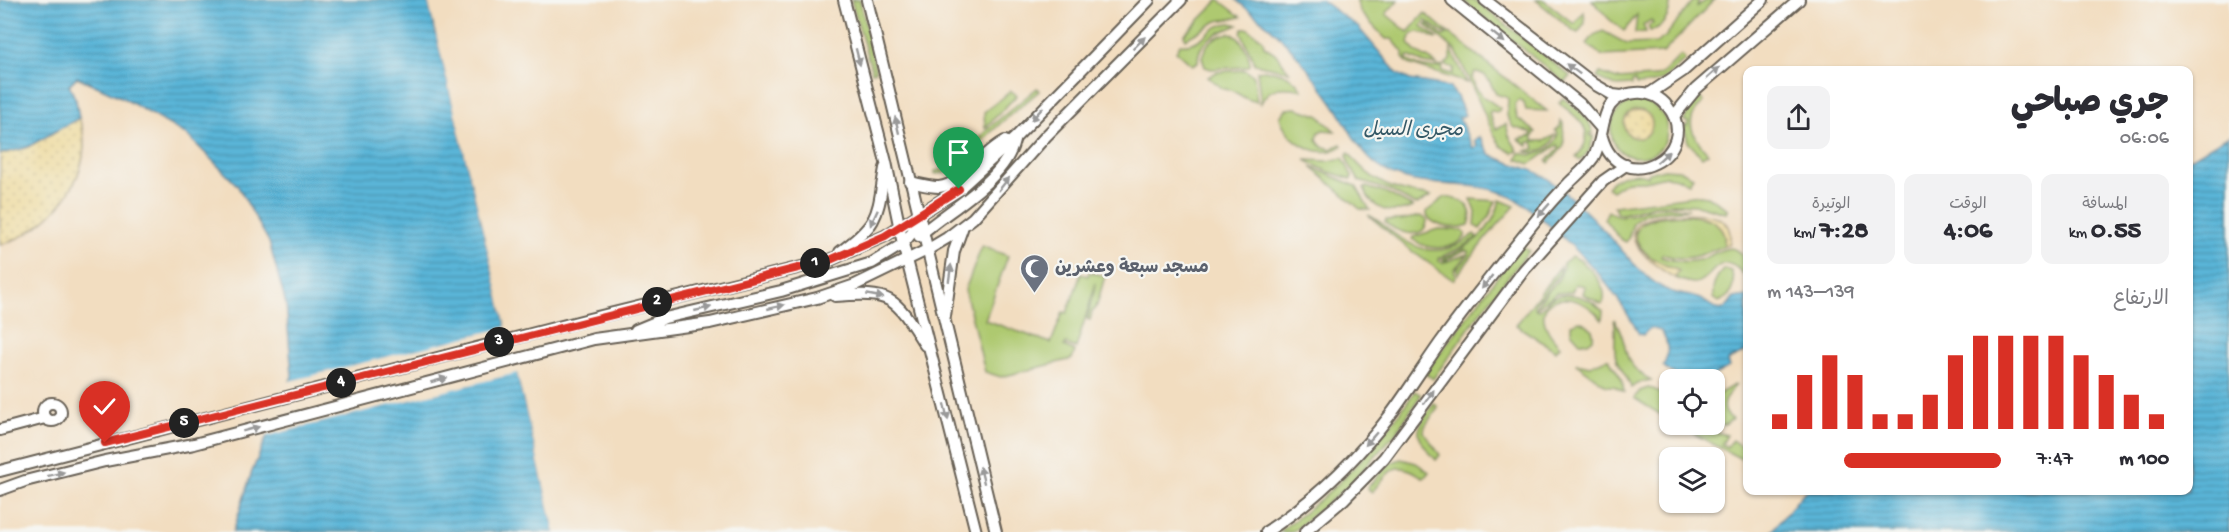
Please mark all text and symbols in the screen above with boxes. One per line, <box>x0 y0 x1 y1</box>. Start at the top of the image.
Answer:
one-way arrow <box>1490 30 1505 42</box>
one-way arrow <box>1131 36 1145 50</box>
one-way arrow <box>854 48 864 66</box>
one-way arrow <box>1565 62 1581 75</box>
one-way arrow <box>1705 67 1720 80</box>
button: share <box>1767 86 1830 149</box>
text: جري صباحي <box>2011 86 2169 124</box>
one-way arrow <box>1030 107 1044 122</box>
one-way arrow <box>892 115 901 134</box>
water label: مجرى السيل <box>1363 119 1463 143</box>
pin <box>933 127 984 189</box>
text: 06:06 <box>2120 128 2169 151</box>
icon: arrive <box>942 136 975 169</box>
one-way arrow <box>1655 150 1670 164</box>
one-way arrow <box>997 176 1009 191</box>
text: الوتيرة <box>1812 196 1850 215</box>
text: الوقت <box>1949 196 1987 215</box>
text: المسافة <box>2082 196 2128 215</box>
one-way arrow <box>1538 202 1551 217</box>
one-way arrow <box>869 210 879 228</box>
text: 7:28 <box>1820 217 1868 248</box>
text: 4:06 <box>1944 217 1992 248</box>
text: 0.55 <box>2091 217 2141 248</box>
text: /km <box>1794 225 1820 244</box>
text: km <box>2069 225 2091 244</box>
pin: 1 <box>800 248 830 278</box>
mosque icon: مسجد سبعة وعشرين <box>1018 252 1050 294</box>
text: 1 <box>812 253 818 272</box>
place label: مسجد سبعة وعشرين <box>1055 257 1209 279</box>
one-way arrow <box>946 264 955 283</box>
one-way arrow <box>1481 274 1493 289</box>
text: 139–143 m <box>1767 282 1855 305</box>
pin: 2 <box>642 287 672 317</box>
text: الارتفاع <box>2113 289 2169 312</box>
text: 2 <box>653 292 661 311</box>
one-way arrow <box>865 292 884 301</box>
one-way arrow <box>766 302 785 312</box>
one-way arrow <box>694 304 712 314</box>
pin: 3 <box>484 327 514 357</box>
text: 3 <box>495 332 503 351</box>
pin: 4 <box>326 368 356 398</box>
map controls <box>1659 369 1725 513</box>
button: locate <box>1659 369 1725 435</box>
text: 4 <box>337 373 345 392</box>
one-way arrow <box>430 374 449 384</box>
pin <box>79 381 130 443</box>
icon: check <box>88 390 121 423</box>
one-way arrow <box>1423 390 1435 406</box>
one-way arrow <box>941 402 951 421</box>
pin: 5 <box>169 408 199 438</box>
text: 5 <box>180 413 188 432</box>
one-way arrow <box>242 423 260 433</box>
one-way arrow <box>1365 431 1378 446</box>
button: layers <box>1659 447 1725 513</box>
text: 7:47 <box>2036 449 2073 472</box>
text: 100 m <box>2119 449 2169 472</box>
one-way arrow <box>977 466 987 484</box>
one-way arrow <box>47 468 65 478</box>

